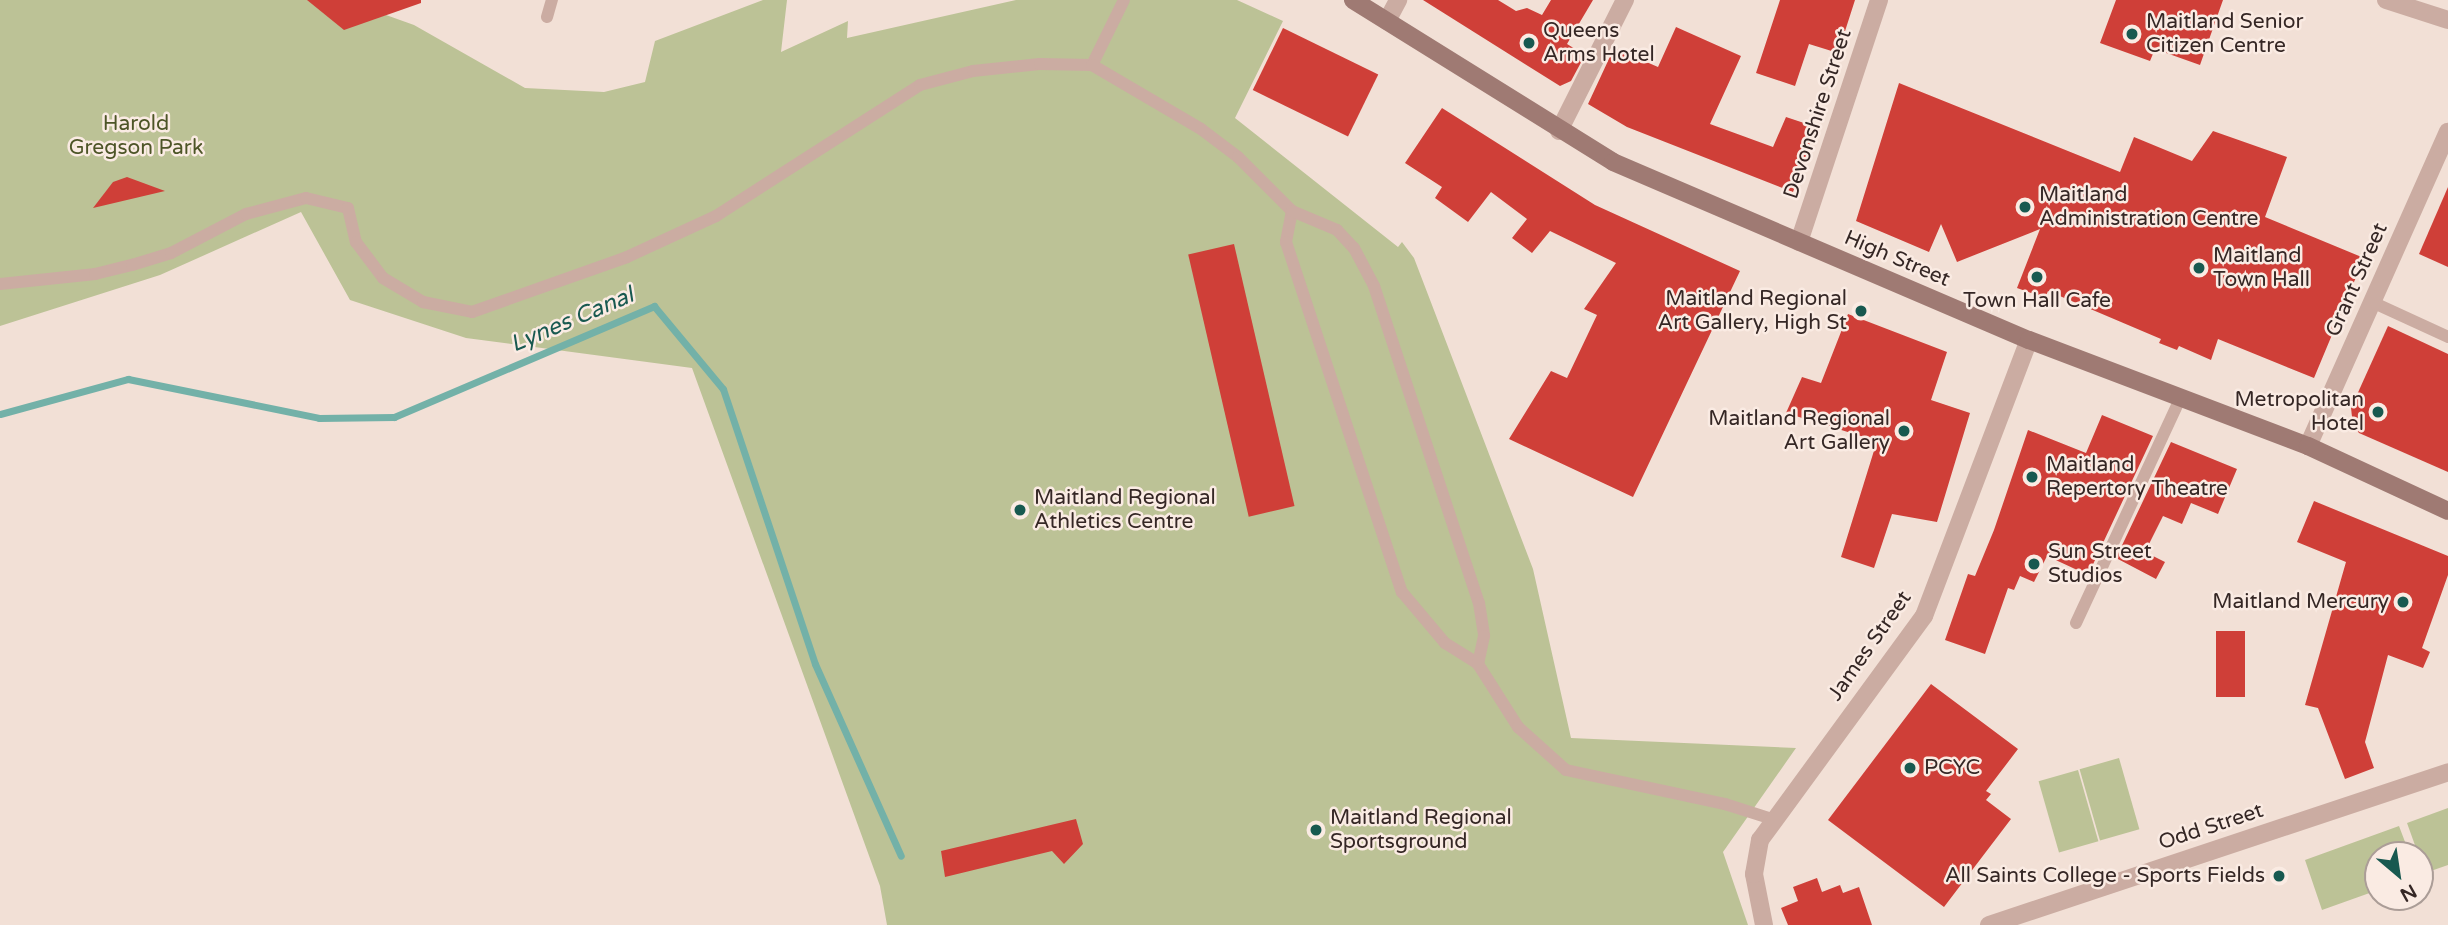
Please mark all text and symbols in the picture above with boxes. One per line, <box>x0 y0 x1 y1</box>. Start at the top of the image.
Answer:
place label: Maitland Senior Citizen Centre <box>2146 9 2304 59</box>
place label: Queens Arms Hotel <box>1543 18 1655 68</box>
street label: Devonshire Street <box>1779 26 1857 202</box>
marker: Maitland Senior Citizen Centre <box>2124 26 2140 42</box>
marker: Queens Arms Hotel <box>1521 35 1537 51</box>
park label: Harold Gregson Park <box>69 111 203 161</box>
place label: Maitland Administration Centre <box>2039 182 2258 232</box>
marker: Maitland Administration Centre <box>2017 199 2033 215</box>
street label: Grant Street <box>2321 219 2393 341</box>
street label: High Street <box>1840 225 1954 293</box>
place label: Maitland Town Hall <box>2213 243 2310 293</box>
marker: Maitland Town Hall <box>2191 260 2207 276</box>
marker: Town Hall Cafe <box>2029 269 2045 285</box>
water label: Lynes Canal <box>506 282 638 358</box>
place label: Maitland Regional Art Gallery, High St <box>1658 286 1847 336</box>
place label: Town Hall Cafe <box>1963 288 2111 314</box>
marker: Maitland Regional Art Gallery, High St <box>1853 303 1869 319</box>
place label: Metropolitan Hotel <box>2235 387 2364 437</box>
marker: Metropolitan Hotel <box>2370 404 2386 420</box>
place label: Maitland Regional Art Gallery <box>1708 406 1890 456</box>
marker: Maitland Regional Art Gallery <box>1896 423 1912 439</box>
place label: Maitland Repertory Theatre <box>2046 452 2228 502</box>
marker: Maitland Repertory Theatre <box>2024 469 2040 485</box>
place label: Maitland Regional Athletics Centre <box>1034 485 1216 535</box>
marker: Maitland Regional Athletics Centre <box>1012 502 1028 518</box>
place label: Sun Street Studios <box>2048 539 2152 589</box>
marker: Sun Street Studios <box>2026 556 2042 572</box>
street label: James Street <box>1823 586 1917 706</box>
place label: Maitland Mercury <box>2212 589 2389 615</box>
marker: Maitland Mercury <box>2395 594 2411 610</box>
place label: PCYC <box>1924 755 1980 781</box>
marker: PCYC <box>1902 760 1918 776</box>
street label: Odd Street <box>2155 798 2267 856</box>
place label: Maitland Regional Sportsground <box>1330 805 1512 855</box>
marker: Maitland Regional Sportsground <box>1308 822 1324 838</box>
north arrow <box>2364 841 2434 911</box>
place label: All Saints College - Sports Fields <box>1945 863 2265 889</box>
marker: All Saints College - Sports Fields <box>2271 868 2287 884</box>
text: N <box>2396 879 2420 906</box>

